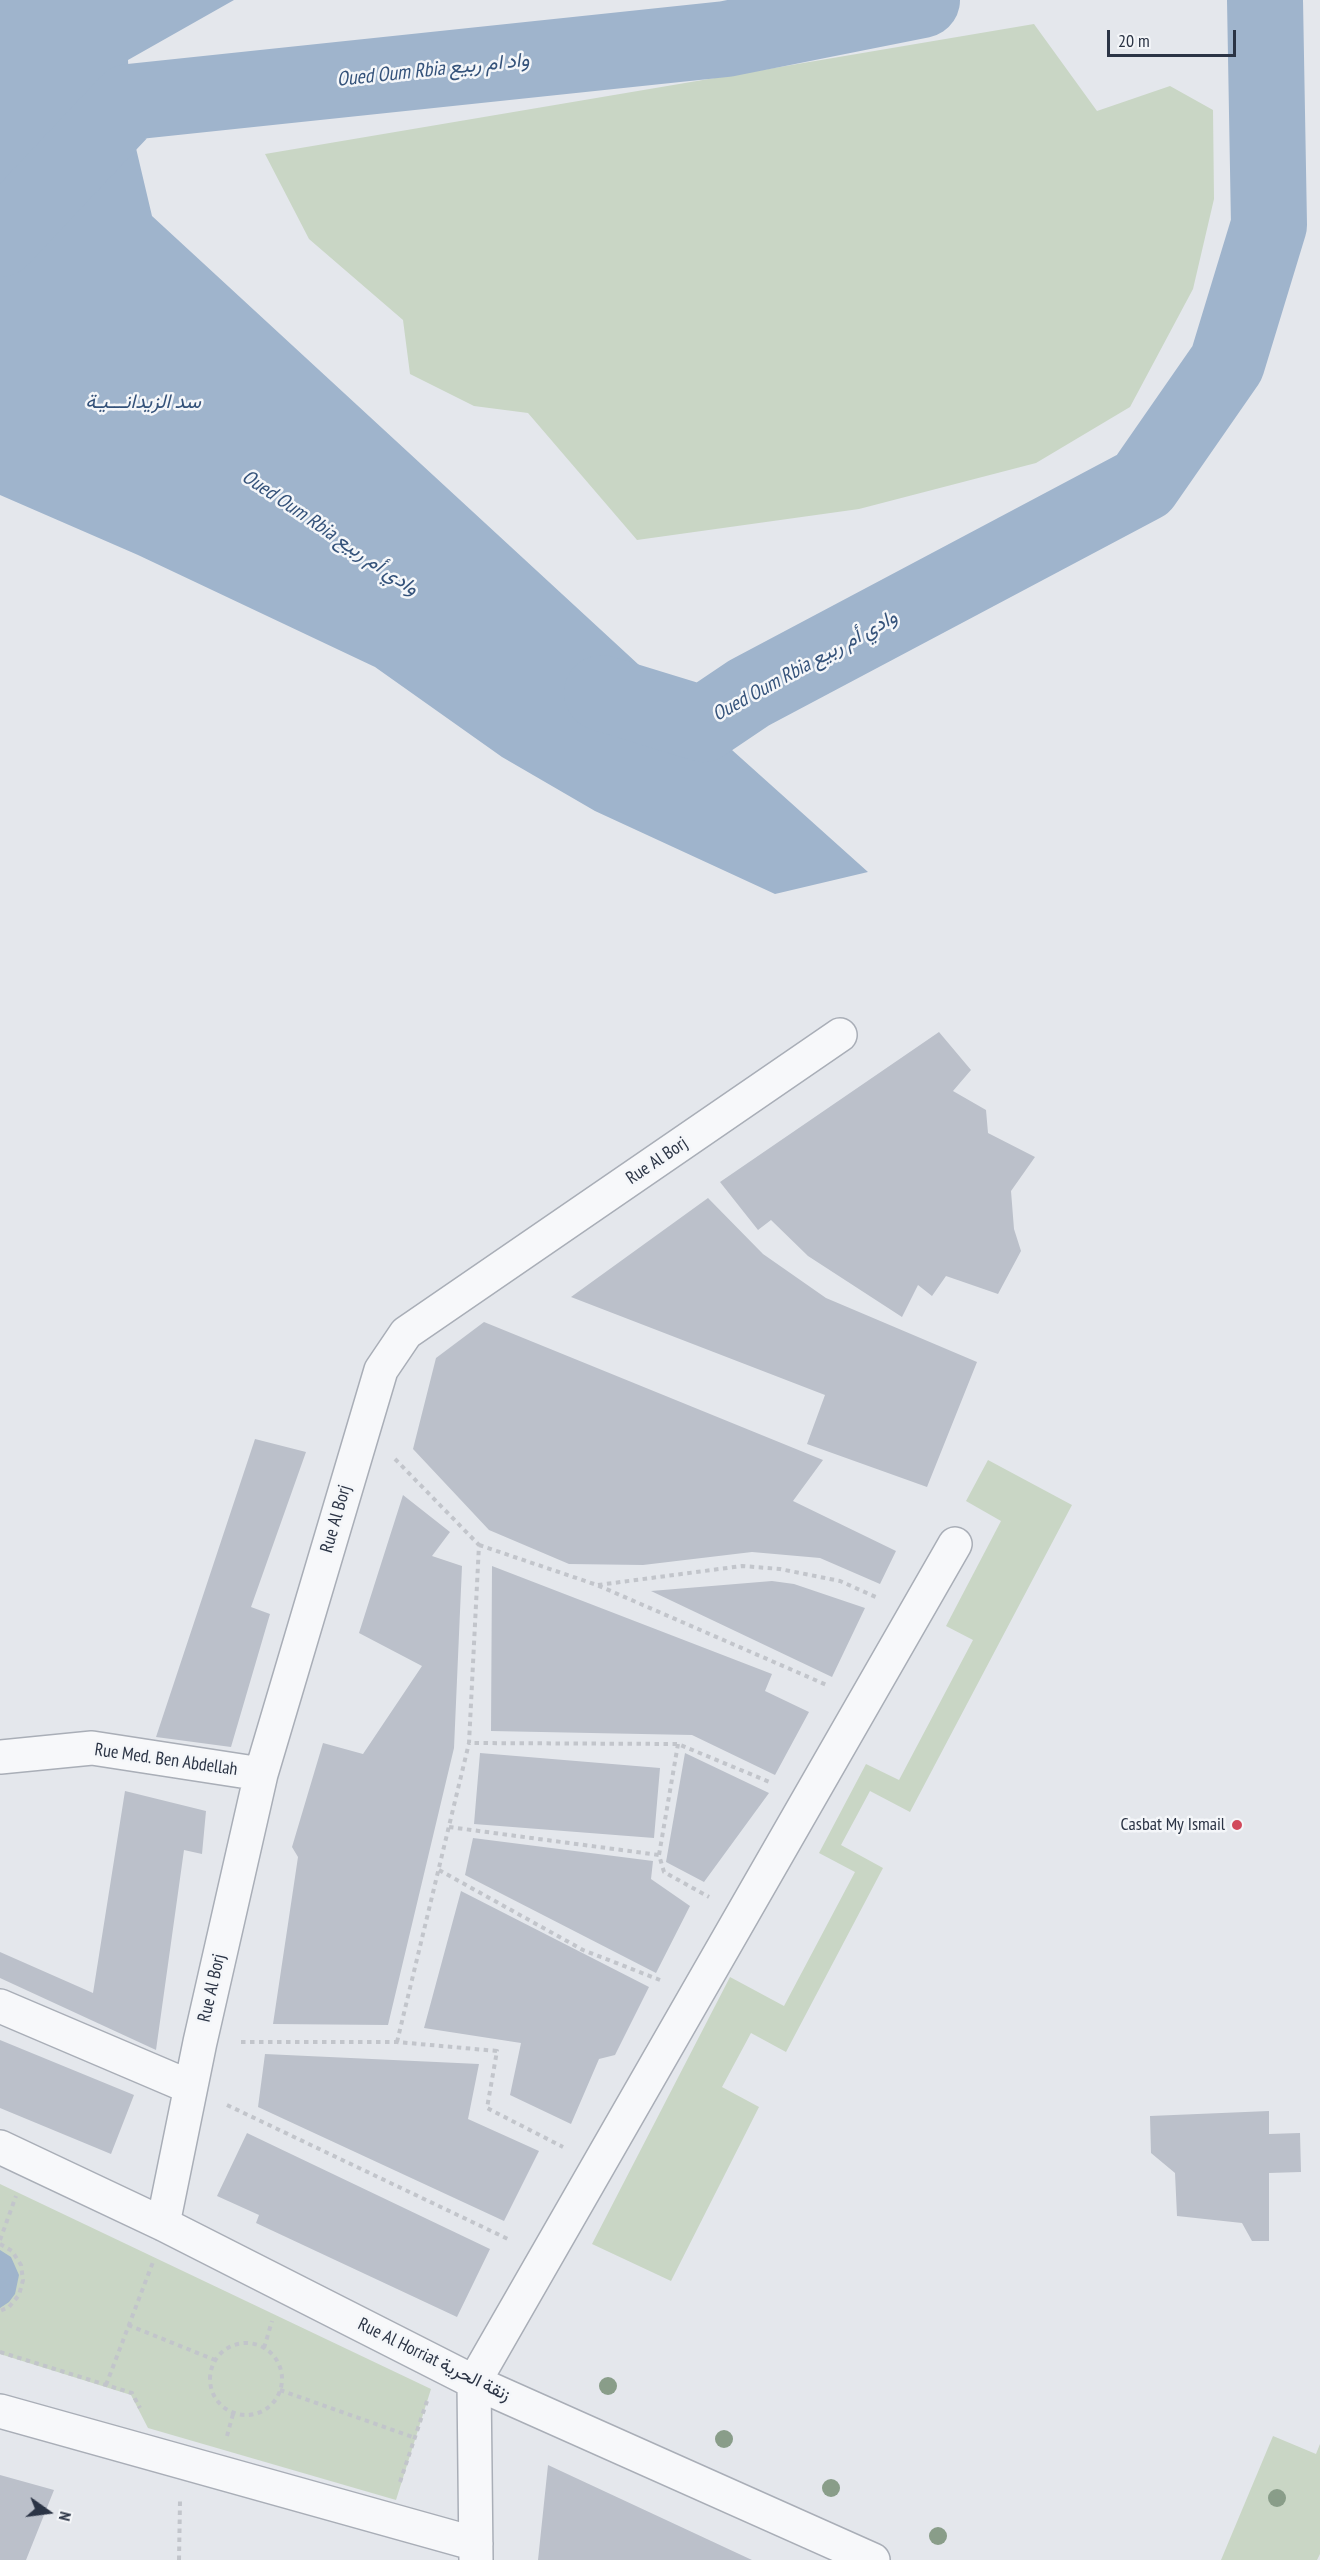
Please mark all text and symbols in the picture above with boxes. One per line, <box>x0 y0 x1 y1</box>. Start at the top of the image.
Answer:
scale bar <box>1110 18 1239 56</box>
text: 20 m <box>1118 29 1150 52</box>
water label: Oued Oum Rbia واد ام ربيع <box>336 48 530 92</box>
water label: سد الزيدانـــيـة <box>85 390 201 414</box>
water label: Oued Oum Rbia وادي أم ربيع <box>237 465 423 601</box>
water label: Oued Oum Rbia وادي أم ربيع <box>708 605 902 727</box>
street label: Rue Al Borj <box>622 1133 692 1189</box>
street label: Rue Al Borj <box>316 1483 356 1555</box>
street label: Rue Med. Ben Abdellah <box>93 1739 239 1781</box>
place label: Casbat My Ismail <box>1121 1814 1225 1836</box>
marker: Casbat My Ismail <box>1230 1818 1244 1832</box>
street label: Rue Al Borj <box>194 1952 230 2024</box>
street label: Rue Al Horriat زنقة الحرية <box>354 2314 514 2406</box>
north arrow <box>18 2482 78 2542</box>
text: N <box>55 2510 76 2523</box>

